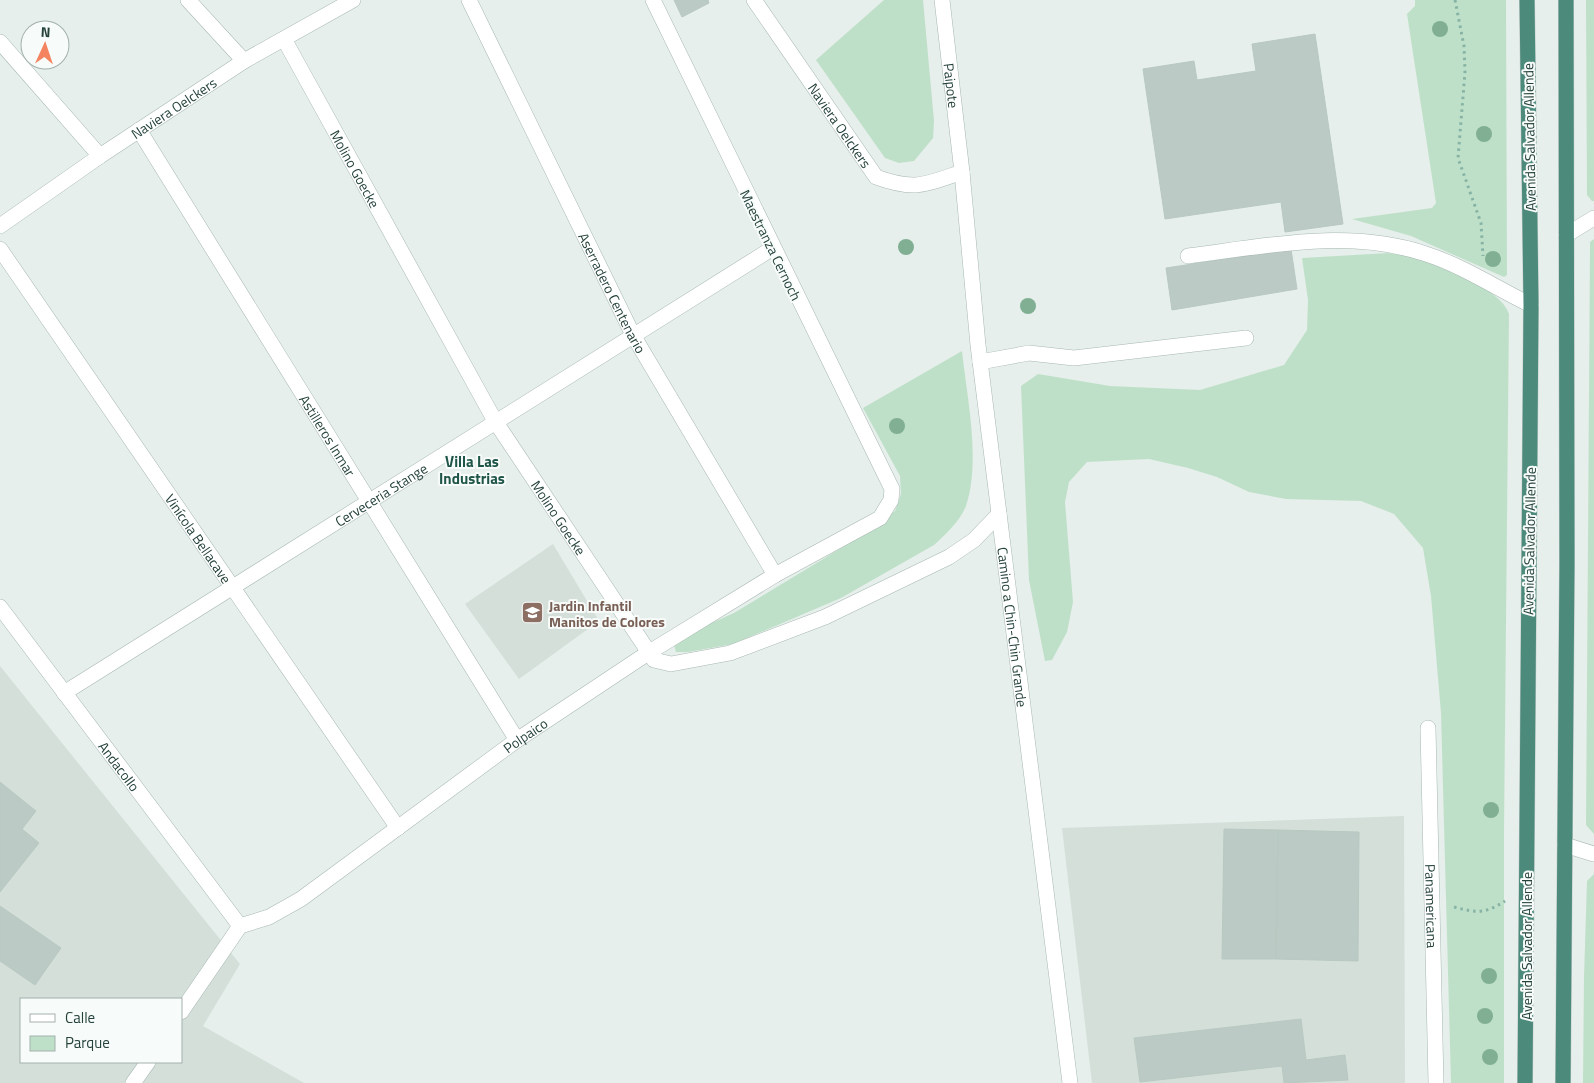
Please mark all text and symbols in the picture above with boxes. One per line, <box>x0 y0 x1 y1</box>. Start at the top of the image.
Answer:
north arrow <box>20 20 70 70</box>
text: N <box>40 21 51 42</box>
street label: Paipote <box>939 62 965 109</box>
street label: Avenida Salvador Allende <box>1517 63 1541 211</box>
street label: Naviera Oelckers <box>126 72 220 144</box>
street label: Naviera Oelckers <box>804 78 877 172</box>
street label: Molino Goecke <box>326 126 386 211</box>
street label: Maestranza Cernoch <box>735 186 807 304</box>
street label: Aserradero Centenario <box>574 229 652 357</box>
street label: Astilleros Inmar <box>295 390 362 480</box>
district label: Villa Las Industrias <box>439 450 505 490</box>
street label: Cerveceria Stange <box>331 457 431 531</box>
street label: Avenida Salvador Allende <box>1517 467 1541 615</box>
street label: Molino Goecke <box>526 476 592 559</box>
street label: Vinícola Bellacave <box>161 489 237 587</box>
street label: Camino a Chin-Chin Grande <box>993 546 1034 708</box>
place label: Jardin Infantil Manitos de Colores <box>549 595 665 632</box>
school or university icon: Jardin Infantil Manitos de Colores <box>521 601 545 625</box>
street label: Polpaico <box>498 712 551 758</box>
street label: Andacollo <box>94 737 145 795</box>
street label: Panamericana <box>1421 864 1443 948</box>
street label: Avenida Salvador Allende <box>1516 872 1537 1020</box>
legend <box>20 998 182 1063</box>
text: Calle <box>65 1006 95 1029</box>
text: Parque <box>65 1031 110 1054</box>

